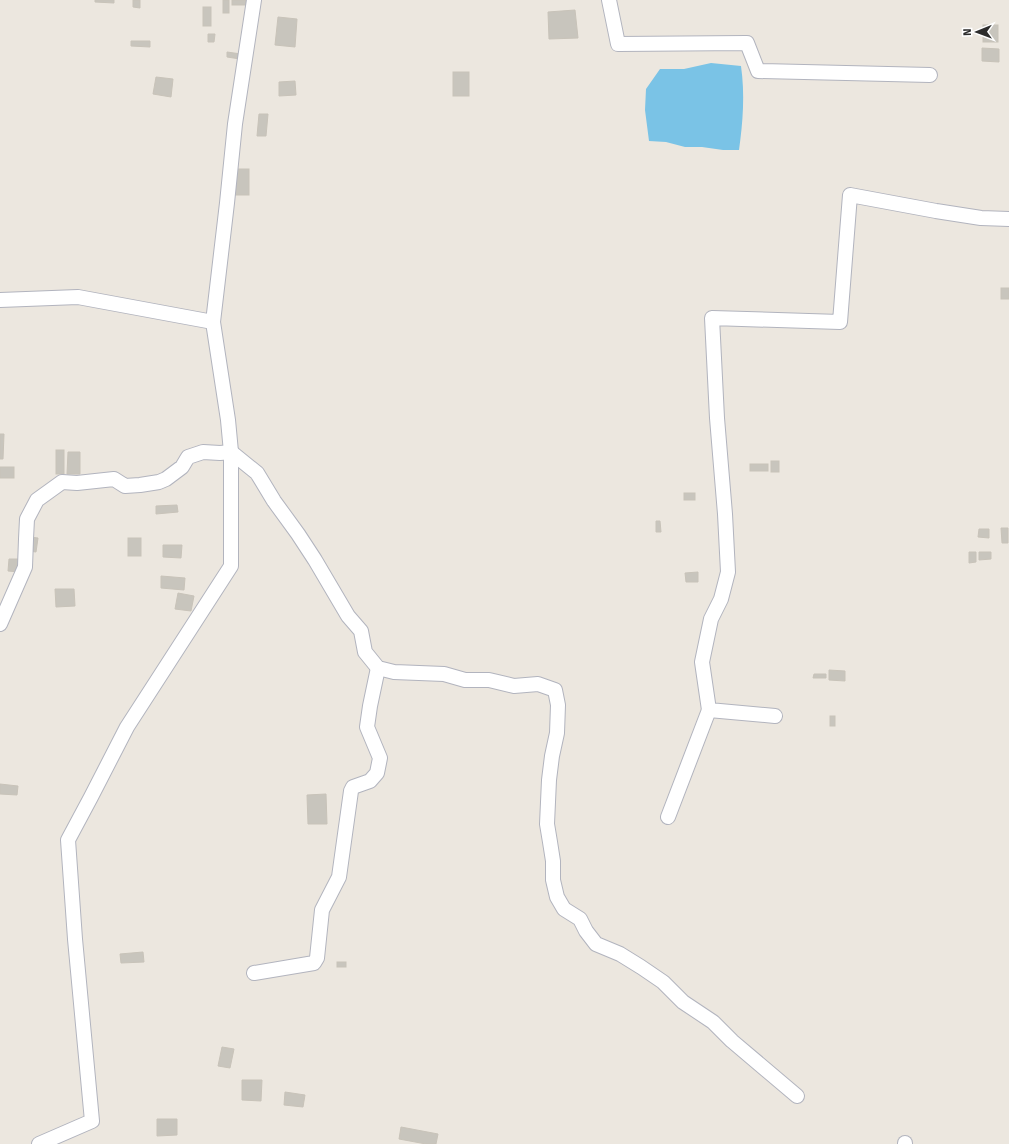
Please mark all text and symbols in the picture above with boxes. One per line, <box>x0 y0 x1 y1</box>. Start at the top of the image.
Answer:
north arrow <box>957 12 997 52</box>
text: N <box>961 28 974 36</box>

